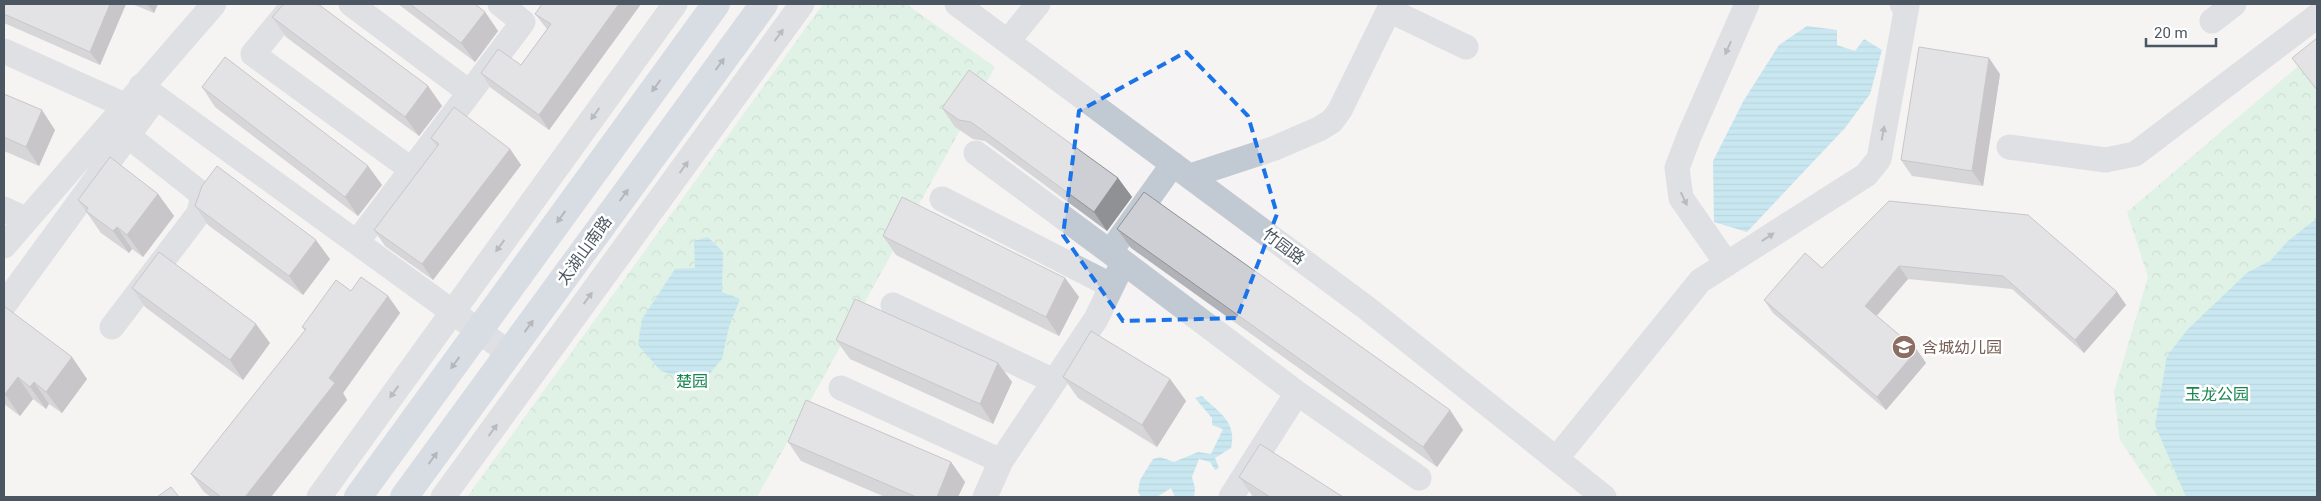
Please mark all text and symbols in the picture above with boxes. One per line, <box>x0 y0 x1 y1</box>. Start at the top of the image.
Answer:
scale bar <box>2146 15 2216 47</box>
text: 20 m <box>2154 24 2188 42</box>
one-way arrow <box>774 28 784 42</box>
one-way arrow <box>1723 41 1731 55</box>
one-way arrow <box>715 57 725 71</box>
one-way arrow <box>651 79 662 92</box>
one-way arrow <box>590 107 600 121</box>
one-way arrow <box>1880 125 1888 141</box>
one-way arrow <box>679 160 689 174</box>
one-way arrow <box>619 188 629 202</box>
one-way arrow <box>1679 192 1688 207</box>
one-way arrow <box>556 210 566 224</box>
street label: 太湖山南路 <box>553 212 616 288</box>
street label: 竹园路 <box>1259 224 1309 268</box>
one-way arrow <box>1762 233 1775 242</box>
one-way arrow <box>495 239 505 253</box>
one-way arrow <box>583 291 593 305</box>
one-way arrow <box>523 320 534 333</box>
school or university icon: 含城幼儿园 <box>1891 334 1917 360</box>
place label: 含城幼儿园 <box>1922 338 2002 357</box>
one-way arrow <box>450 356 461 369</box>
park label: 楚园 <box>676 372 708 391</box>
one-way arrow <box>389 385 399 399</box>
park label: 玉龙公园 <box>2185 385 2249 404</box>
one-way arrow <box>488 423 498 436</box>
one-way arrow <box>428 451 438 465</box>

